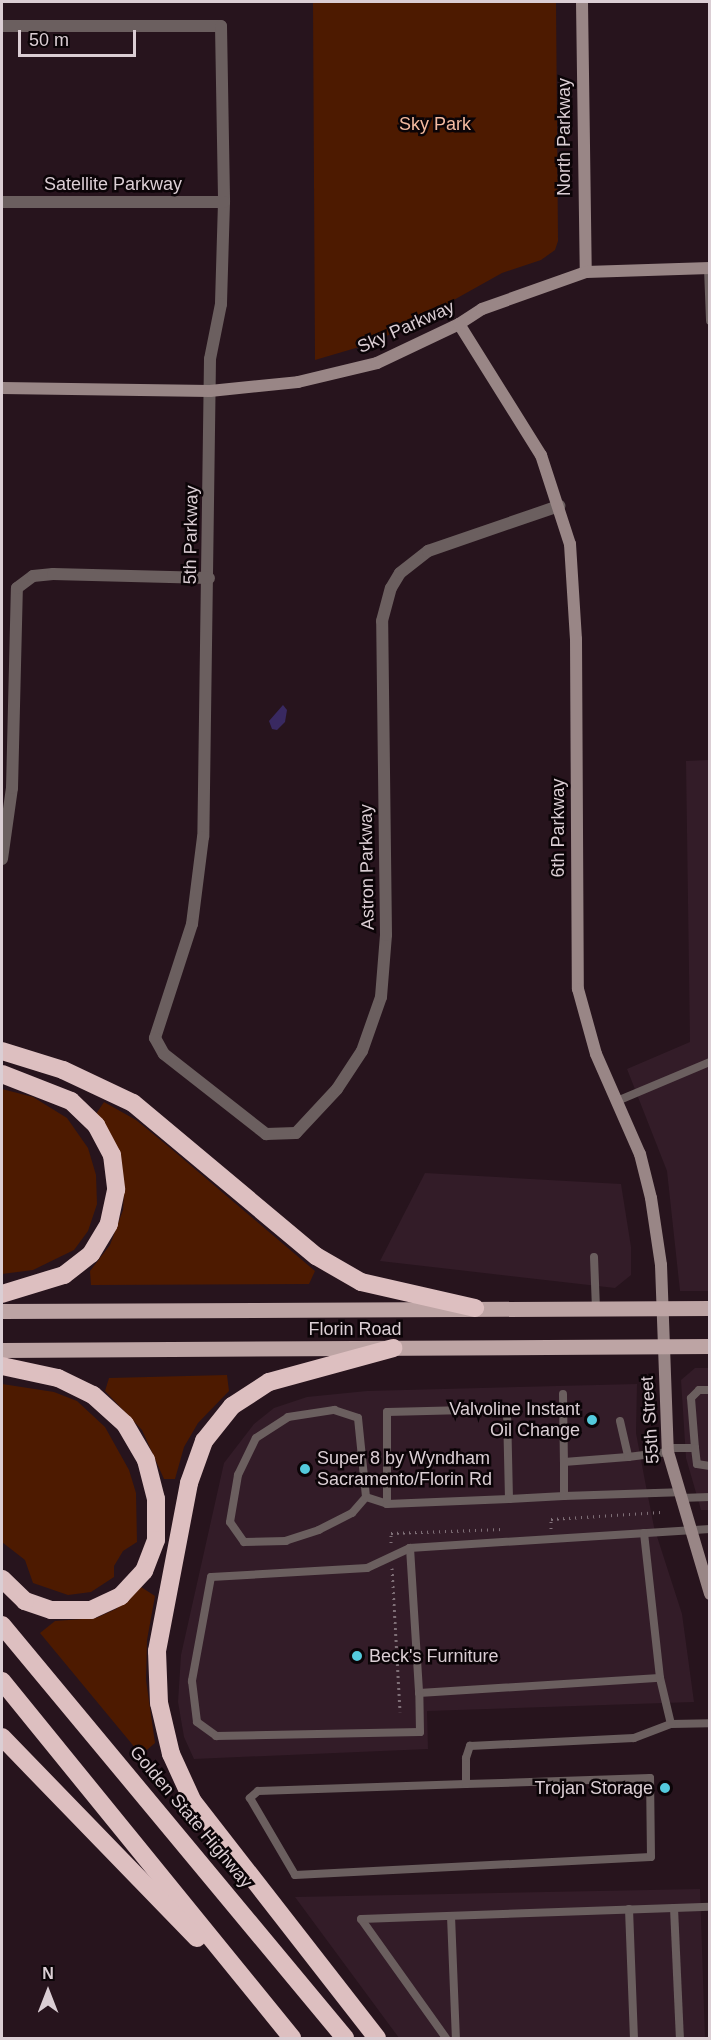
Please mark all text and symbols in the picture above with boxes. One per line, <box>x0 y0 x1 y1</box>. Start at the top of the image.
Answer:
scale bar <box>21 18 140 56</box>
text: 50 m <box>29 30 69 50</box>
street label: North Parkway <box>553 78 575 196</box>
park label: Sky Park <box>399 113 471 135</box>
street label: Satellite Parkway <box>44 173 182 195</box>
street label: Sky Parkway <box>354 296 458 358</box>
street label: 5th Parkway <box>179 485 203 585</box>
street label: 6th Parkway <box>547 778 569 878</box>
street label: Astron Parkway <box>355 804 379 930</box>
street label: Florin Road <box>308 1318 402 1340</box>
street label: 55th Street <box>636 1375 664 1465</box>
place label: Valvoline Instant Oil Change <box>449 1399 580 1442</box>
marker: Valvoline Instant Oil Change <box>585 1413 599 1427</box>
place label: Super 8 by Wyndham Sacramento/Florin Rd <box>317 1448 492 1490</box>
marker: Super 8 by Wyndham Sacramento/Florin Rd <box>298 1462 312 1476</box>
place label: Beck's Furniture <box>369 1645 498 1667</box>
marker: Beck's Furniture <box>350 1649 364 1663</box>
street label: Golden State Highway <box>125 1741 257 1893</box>
place label: Trojan Storage <box>535 1777 653 1799</box>
marker: Trojan Storage <box>658 1781 672 1795</box>
north arrow <box>18 1962 78 2022</box>
text: N <box>42 1965 54 1982</box>

